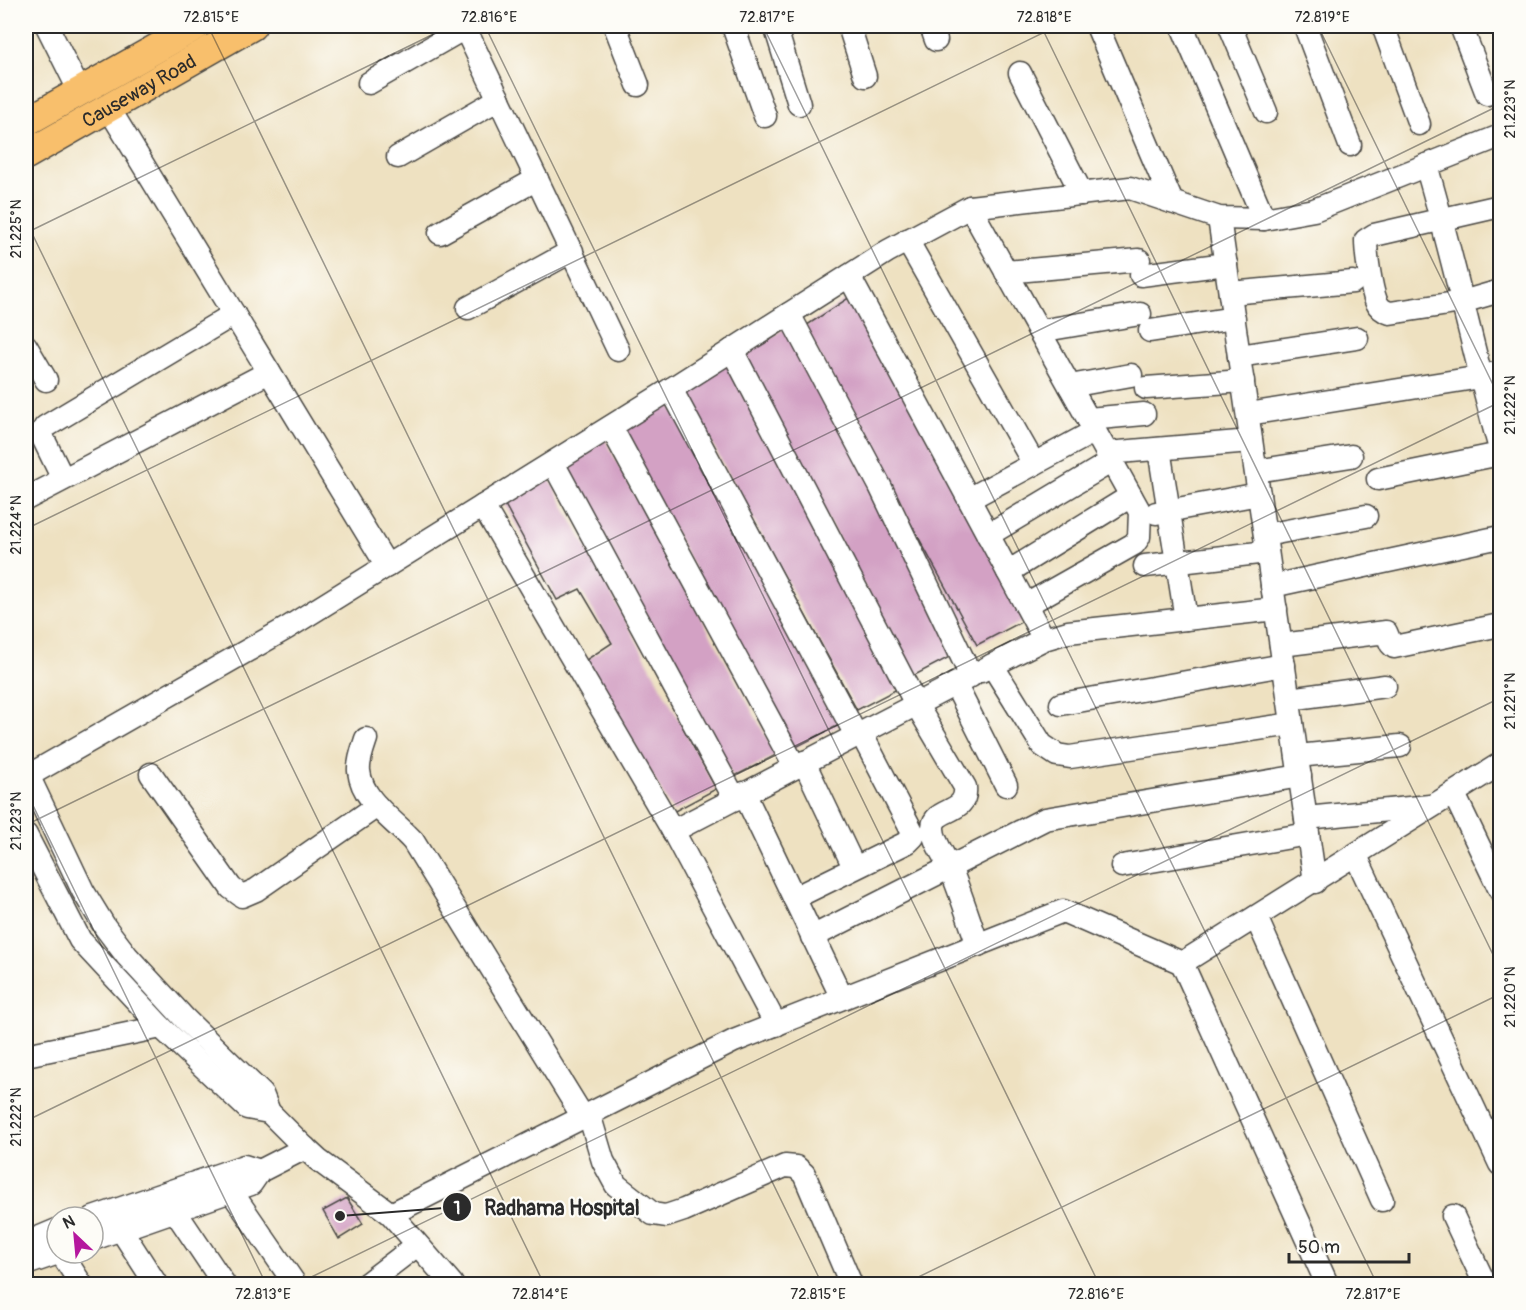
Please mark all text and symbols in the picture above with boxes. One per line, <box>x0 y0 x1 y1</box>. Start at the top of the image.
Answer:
text: 72.815°E <box>183 8 239 27</box>
text: 72.816°E <box>461 8 517 27</box>
text: 72.817°E <box>739 8 795 27</box>
text: 72.818°E <box>1017 8 1072 27</box>
text: 72.819°E <box>1294 8 1350 27</box>
street label: Causeway Road <box>77 48 200 133</box>
text: 21.223°N <box>1501 80 1520 138</box>
text: 21.225°N <box>7 199 26 259</box>
text: 21.222°N <box>1501 375 1520 435</box>
text: 21.224°N <box>7 495 26 555</box>
text: 21.221°N <box>1501 673 1520 729</box>
text: 21.223°N <box>7 792 26 850</box>
text: 21.220°N <box>1501 966 1520 1028</box>
text: 21.222°N <box>7 1087 26 1147</box>
callout: Radhama Hospital <box>442 1188 652 1227</box>
text: Radhama Hospital <box>484 1195 640 1222</box>
text: 1 <box>453 1197 461 1220</box>
north arrow <box>45 1205 105 1265</box>
text: N <box>60 1211 78 1234</box>
scale bar <box>1289 1226 1409 1264</box>
text: 50 m <box>1298 1236 1340 1259</box>
text: 72.813°E <box>235 1285 291 1304</box>
text: 72.814°E <box>512 1285 568 1304</box>
text: 72.815°E <box>790 1285 846 1304</box>
text: 72.816°E <box>1068 1285 1124 1304</box>
text: 72.817°E <box>1345 1285 1401 1304</box>

